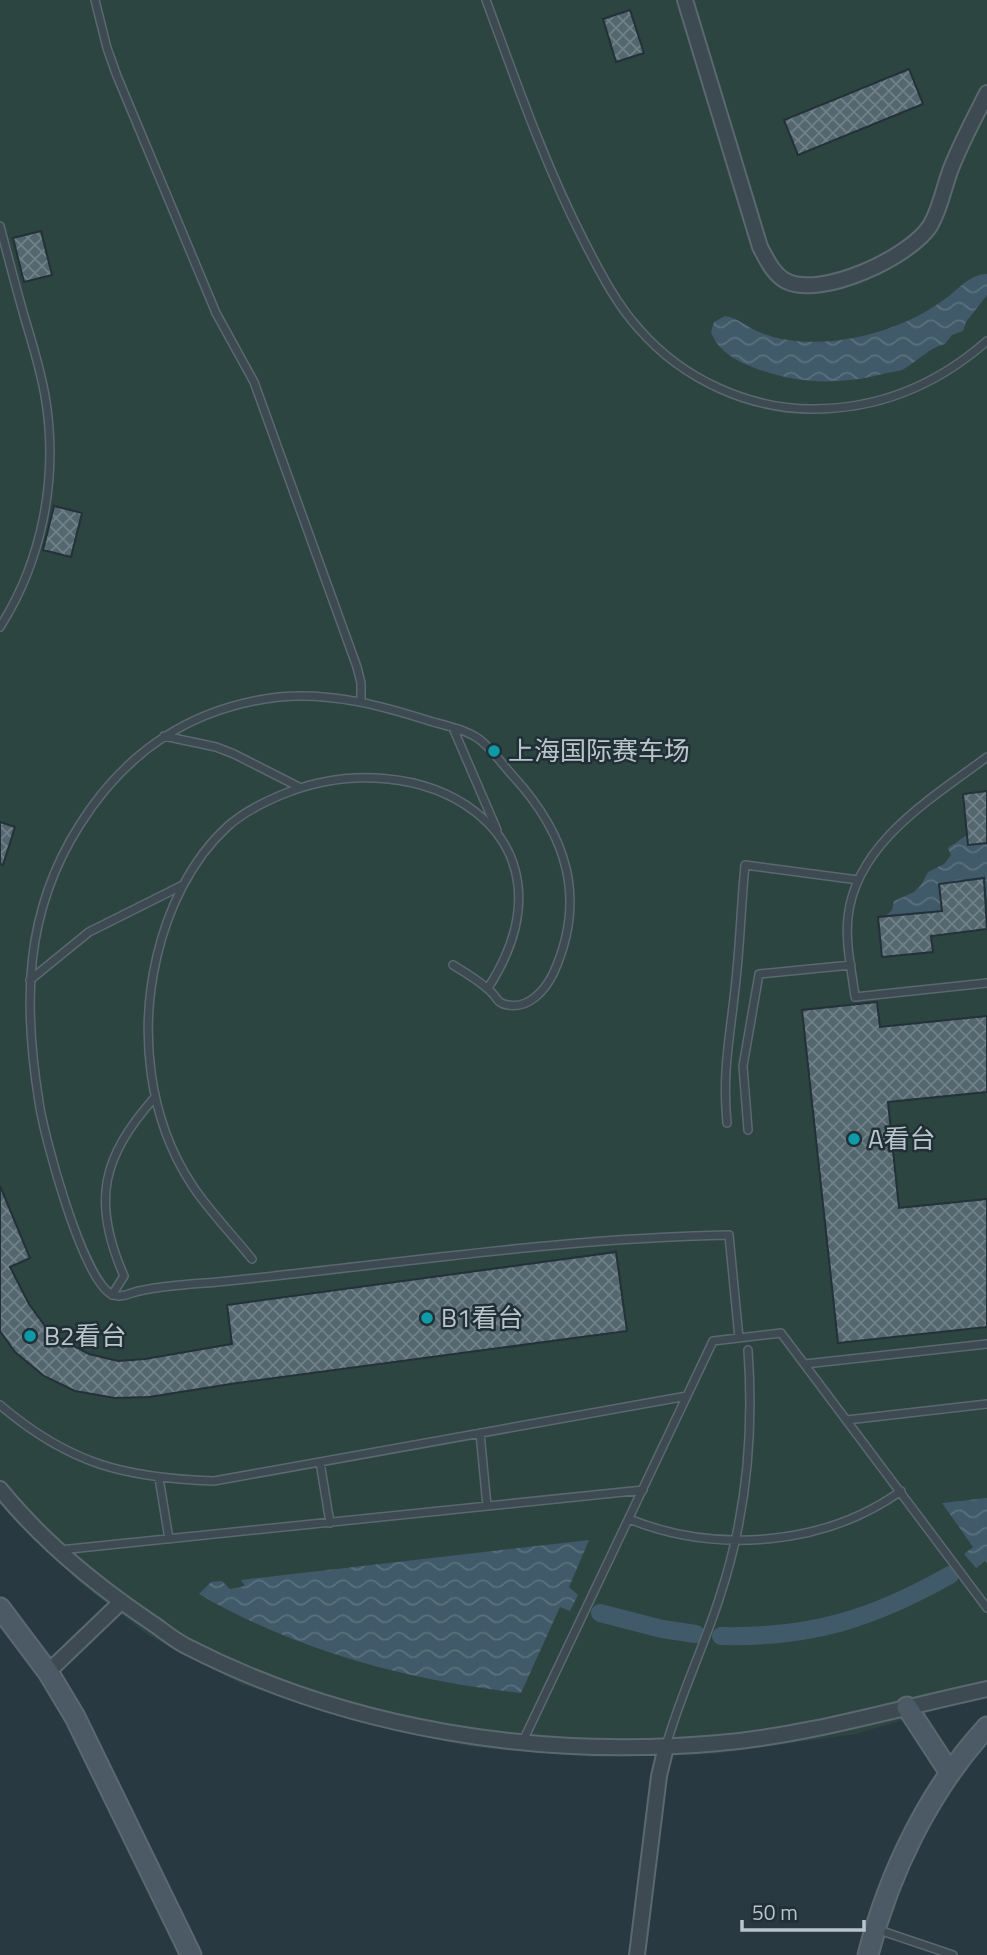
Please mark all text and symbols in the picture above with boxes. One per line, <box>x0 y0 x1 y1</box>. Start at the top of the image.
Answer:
place label: 上海国际赛车场 <box>508 731 690 770</box>
marker: 上海国际赛车场 <box>486 743 502 759</box>
place label: A看台 <box>868 1119 936 1158</box>
marker: A看台 <box>846 1131 862 1147</box>
place label: B1看台 <box>441 1298 524 1337</box>
marker: B1看台 <box>419 1310 435 1326</box>
place label: B2看台 <box>44 1316 127 1355</box>
marker: B2看台 <box>22 1328 38 1344</box>
scale bar <box>742 1888 864 1932</box>
text: 50 m <box>752 1896 798 1928</box>

